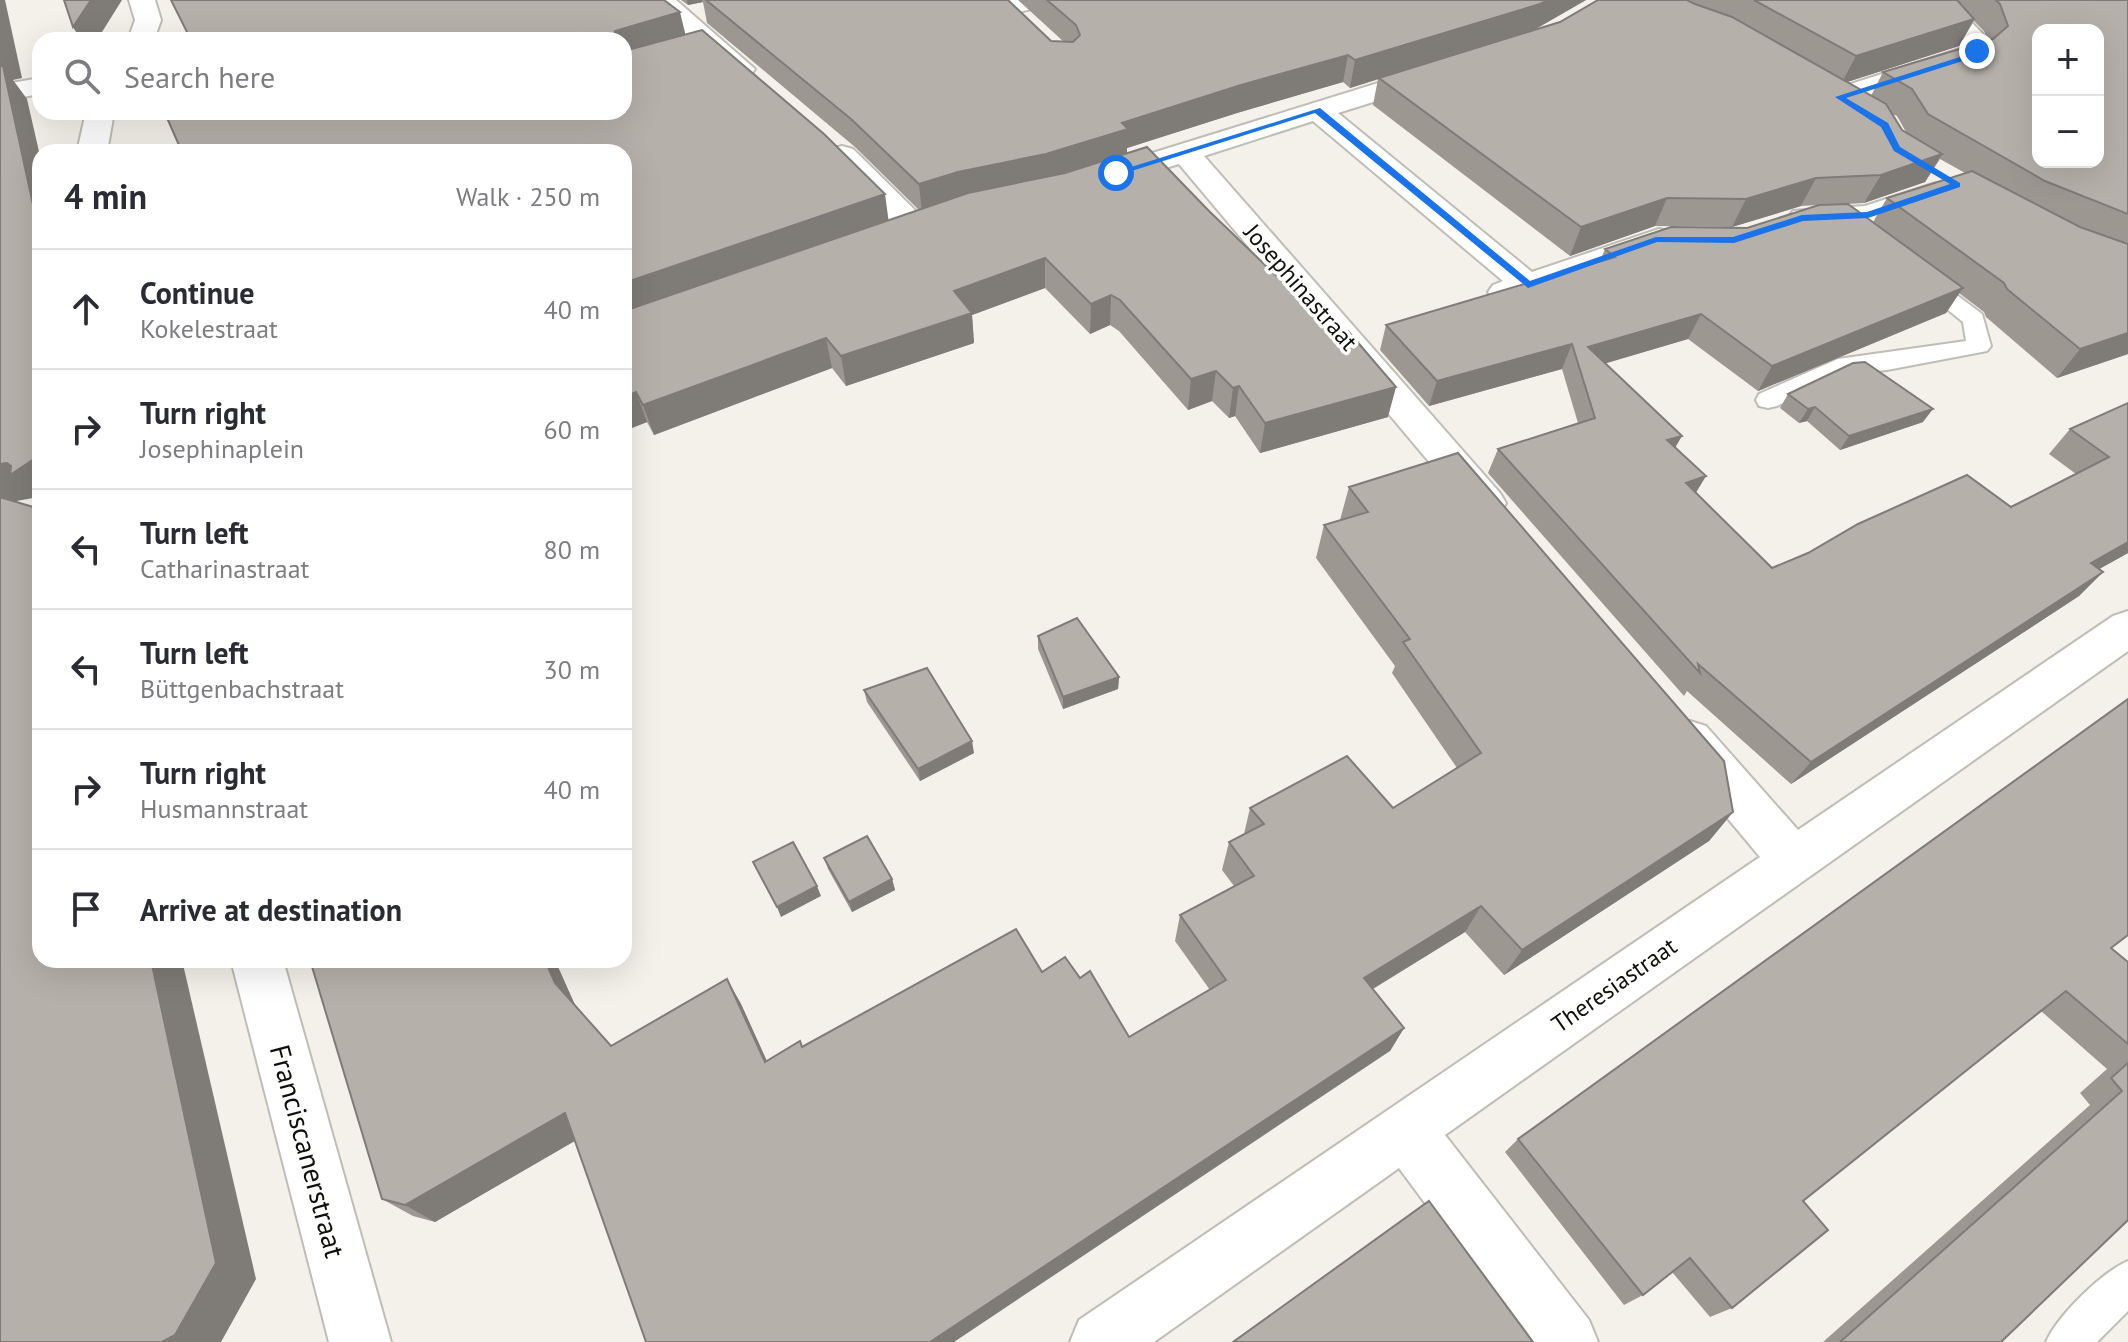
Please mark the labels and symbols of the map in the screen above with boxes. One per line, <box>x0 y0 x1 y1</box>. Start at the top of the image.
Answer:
route end <box>1959 33 1995 69</box>
route start <box>1098 155 1134 191</box>
street label: Josephinastraat <box>1237 216 1365 357</box>
street label: Theresiastraat <box>1545 930 1683 1040</box>
street label: Franciscanerstraat <box>262 1041 354 1262</box>

